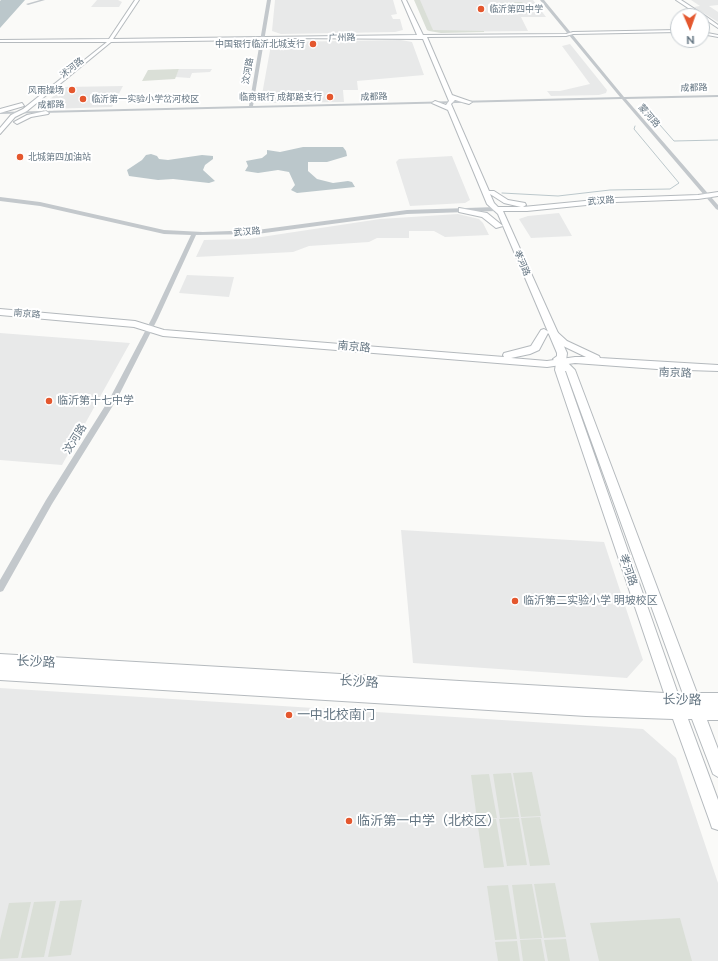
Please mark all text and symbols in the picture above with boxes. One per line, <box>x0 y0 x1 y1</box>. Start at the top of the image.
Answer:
marker: 临沂第四中学 <box>476 4 486 14</box>
place label: 临沂第四中学 <box>489 4 543 14</box>
north arrow <box>670 8 710 48</box>
street label: 广州路 <box>328 32 356 44</box>
text: N <box>686 33 695 46</box>
place label: 中国银行临沂北城支行 <box>215 39 305 49</box>
marker: 中国银行临沂北城支行 <box>308 39 318 49</box>
street label: 沭河路 <box>58 55 86 81</box>
street label: 汶河路 <box>240 57 256 85</box>
street label: 成都路 <box>680 82 708 94</box>
place label: 风雨操场 <box>28 85 64 95</box>
marker: 风雨操场 <box>67 85 77 95</box>
street label: 成都路 <box>360 91 388 103</box>
place label: 临商银行 成都路支行 <box>239 92 322 102</box>
marker: 临商银行 成都路支行 <box>325 92 335 102</box>
marker: 临沂第一实验小学岔河校区 <box>78 94 88 104</box>
place label: 临沂第一实验小学岔河校区 <box>91 94 199 104</box>
street label: 成都路 <box>37 99 65 111</box>
street label: 蒙河路 <box>636 102 662 130</box>
marker: 北城第四加油站 <box>15 152 25 162</box>
place label: 北城第四加油站 <box>28 152 91 162</box>
street label: 武汉路 <box>587 194 615 208</box>
street label: 武汉路 <box>233 225 261 239</box>
street label: 孝河路 <box>512 248 532 278</box>
street label: 南京路 <box>13 307 41 321</box>
street label: 南京路 <box>337 339 371 355</box>
street label: 南京路 <box>658 366 692 380</box>
place label: 临沂第十七中学 <box>57 394 134 408</box>
marker: 临沂第十七中学 <box>44 396 54 406</box>
street label: 汶河路 <box>61 422 89 456</box>
street label: 孝河路 <box>616 552 640 588</box>
place label: 临沂第二实验小学 明坡校区 <box>523 594 658 608</box>
marker: 临沂第二实验小学 明坡校区 <box>510 596 520 606</box>
street label: 长沙路 <box>16 653 56 671</box>
street label: 长沙路 <box>339 673 379 691</box>
street label: 长沙路 <box>662 692 702 708</box>
place label: 一中北校南门 <box>297 707 375 723</box>
marker: 一中北校南门 <box>284 710 294 720</box>
place label: 临沂第一中学（北校区） <box>357 813 500 829</box>
marker: 临沂第一中学（北校区） <box>344 816 354 826</box>

